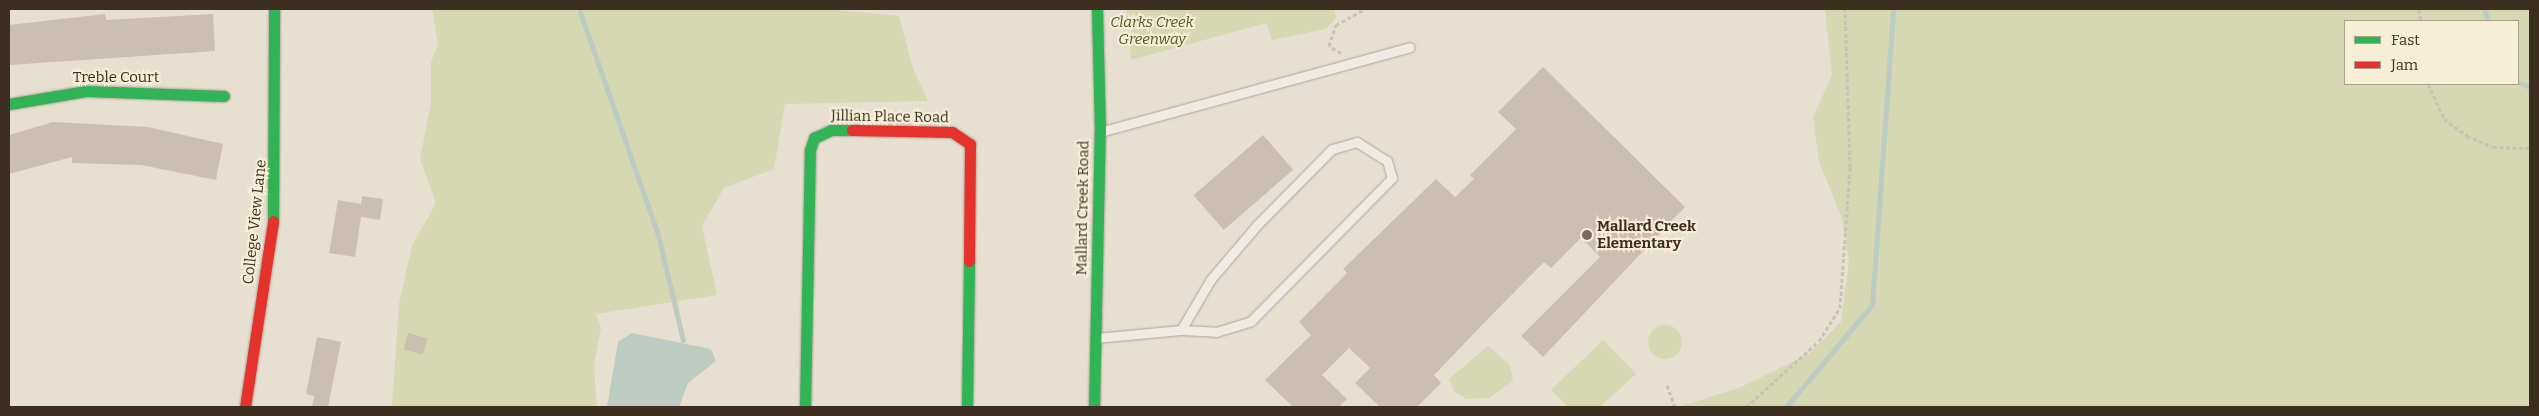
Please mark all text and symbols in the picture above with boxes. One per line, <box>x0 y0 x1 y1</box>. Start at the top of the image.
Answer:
park label: Clarks Creek Greenway <box>1110 13 1194 48</box>
legend <box>2344 20 2519 85</box>
text: Fast <box>2391 31 2420 49</box>
text: Jam <box>2391 56 2418 74</box>
street label: Treble Court <box>73 69 159 87</box>
street label: Jillian Place Road <box>831 107 949 127</box>
street label: Mallard Creek Road <box>1073 140 1093 276</box>
street label: College View Lane <box>240 159 270 285</box>
place label: Mallard Creek Elementary <box>1597 217 1696 252</box>
marker: Mallard Creek Elementary <box>1581 229 1593 241</box>

